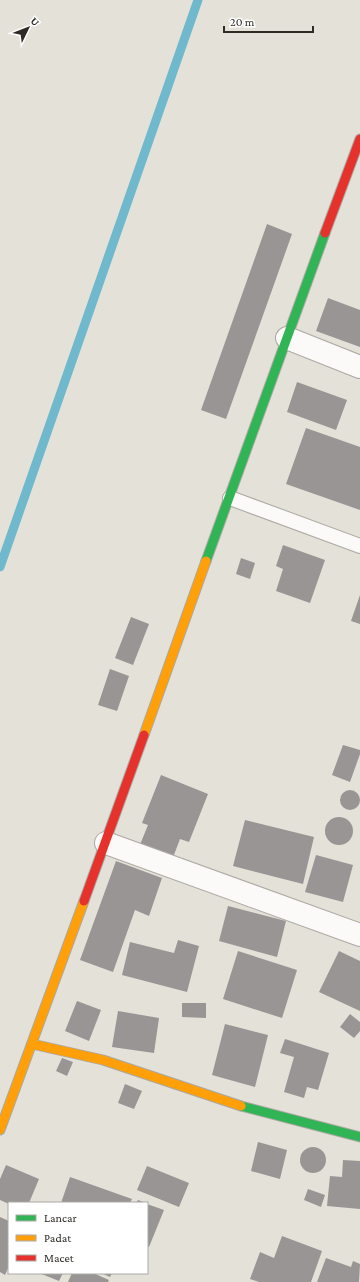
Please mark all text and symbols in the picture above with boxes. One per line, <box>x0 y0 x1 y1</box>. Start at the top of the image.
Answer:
north arrow <box>8 8 48 48</box>
scale bar <box>224 8 313 34</box>
text: U <box>28 14 43 28</box>
text: 20 m <box>230 15 255 29</box>
legend <box>8 1202 148 1274</box>
text: Lancar <box>44 1211 78 1225</box>
text: Padat <box>44 1231 72 1245</box>
text: Macet <box>44 1251 75 1265</box>

